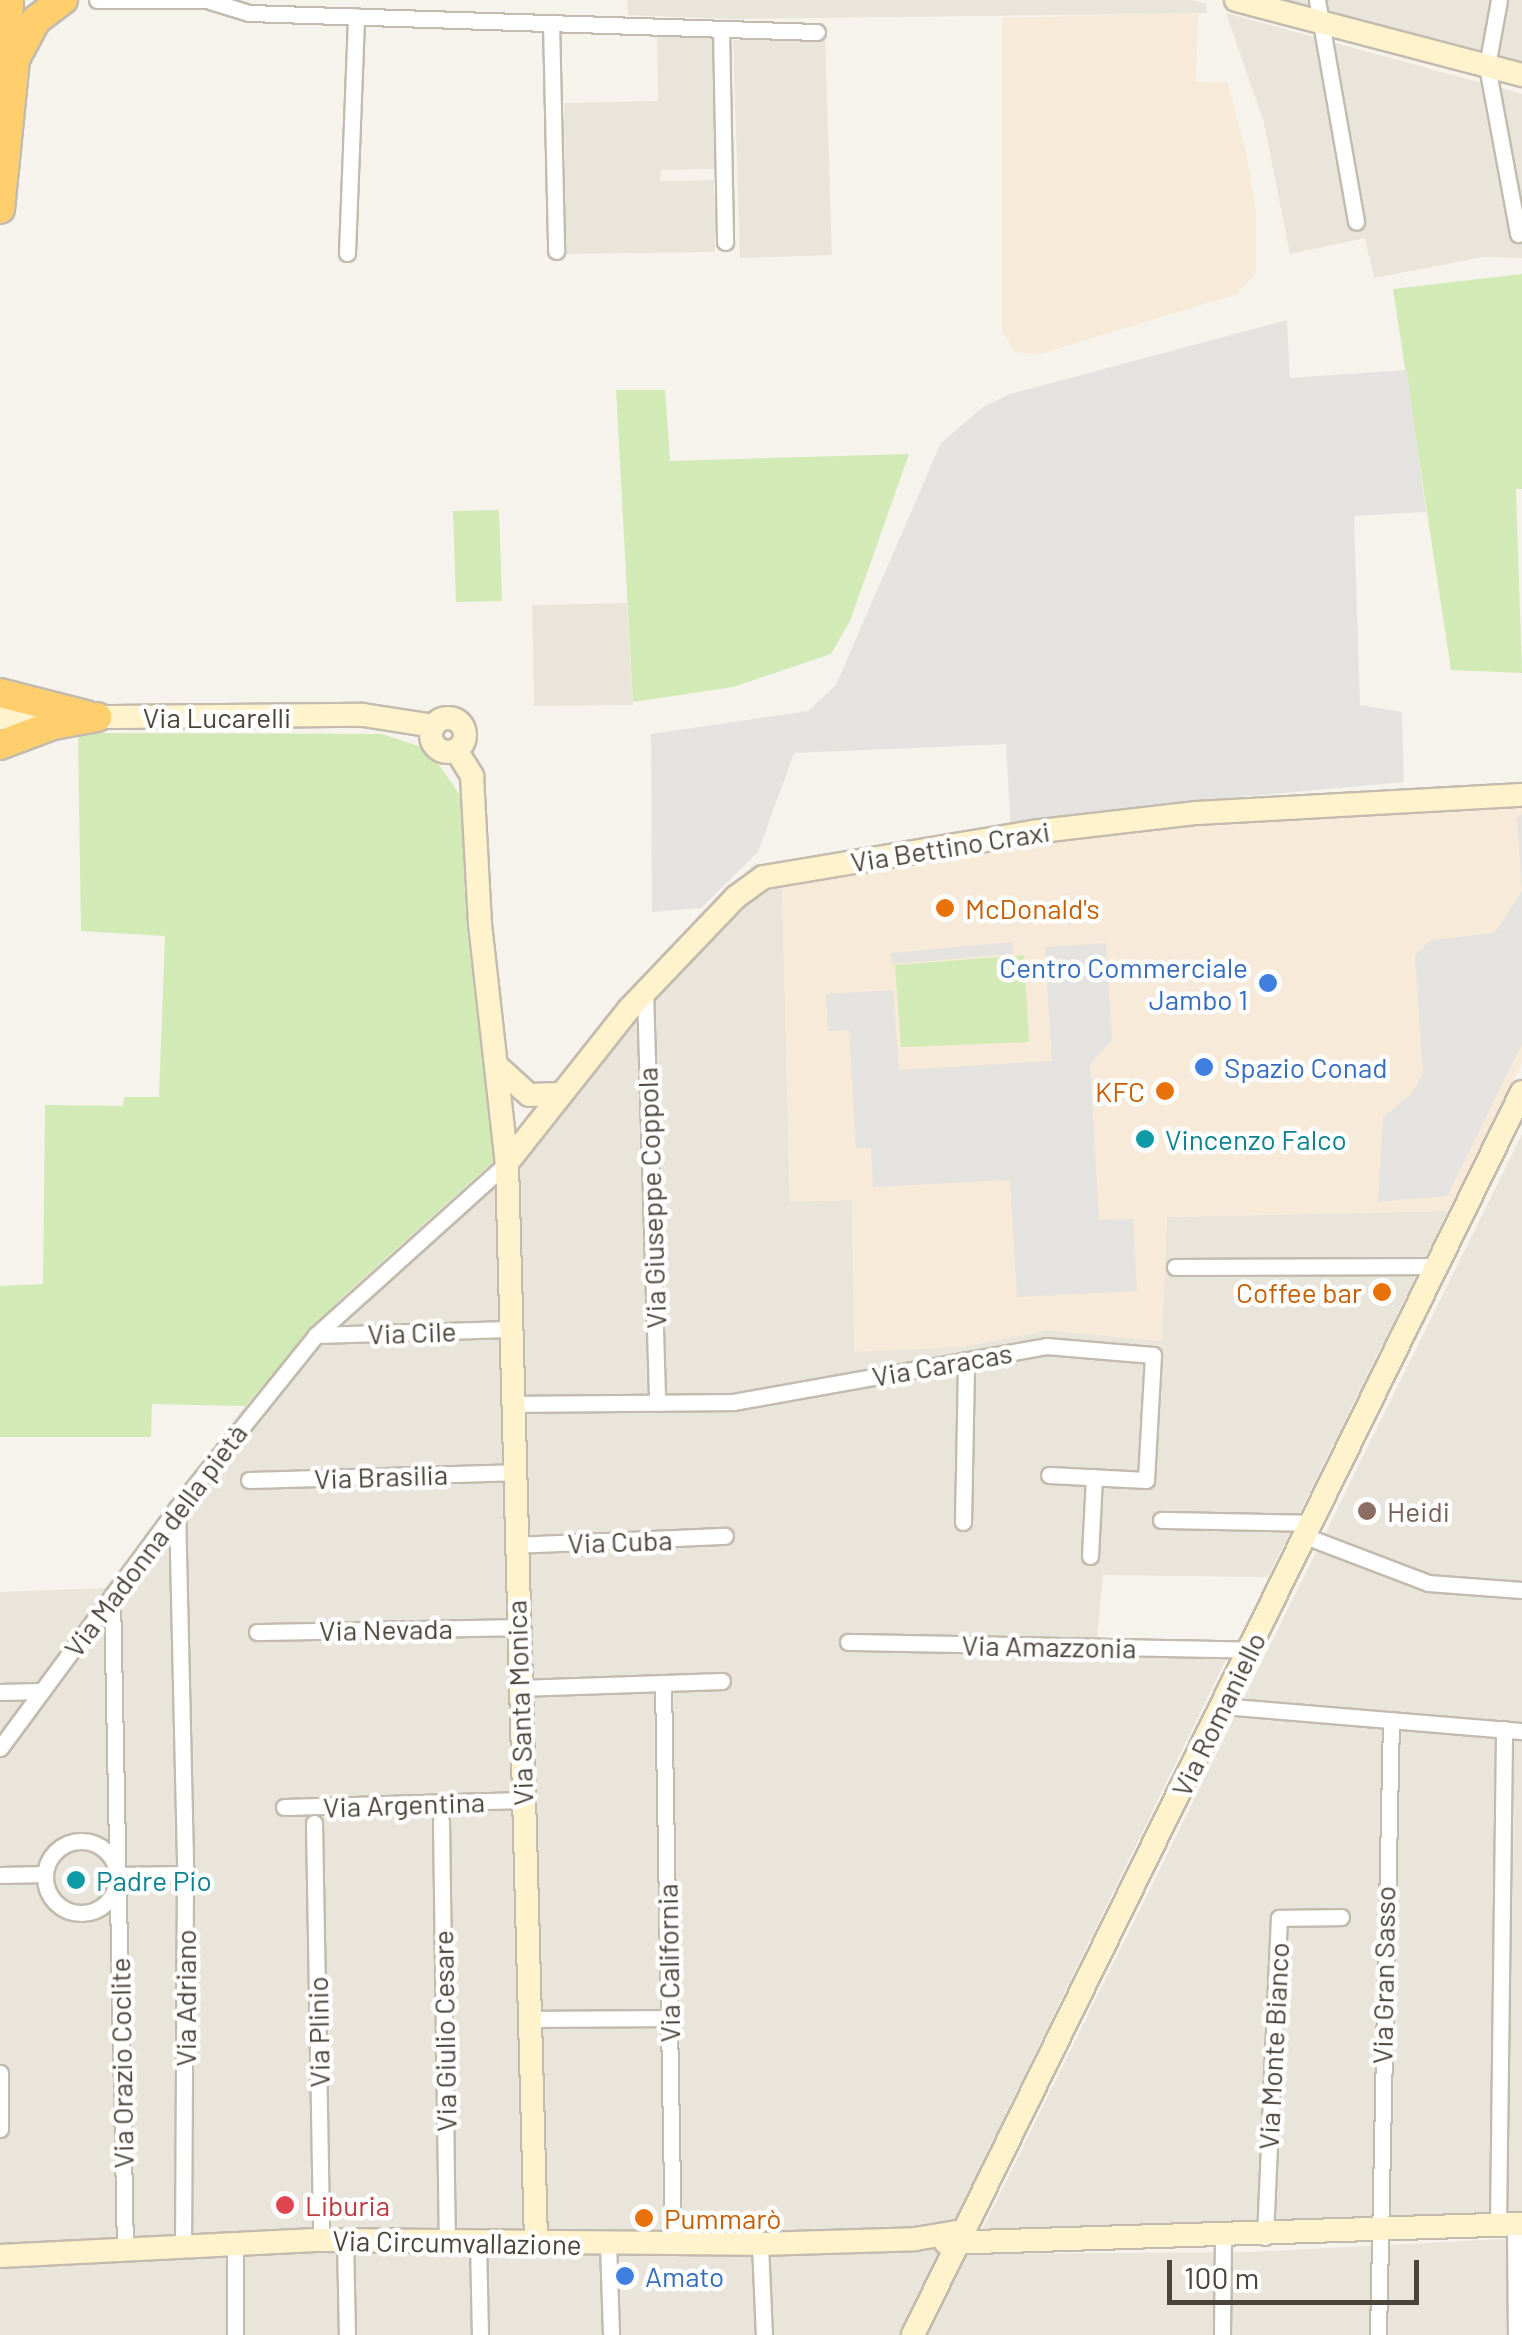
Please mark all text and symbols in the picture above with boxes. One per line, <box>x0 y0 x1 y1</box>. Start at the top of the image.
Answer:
street label: Via Lucarelli <box>143 700 291 734</box>
street label: Via Bettino Craxi <box>848 814 1052 878</box>
place label: McDonald's <box>965 891 1100 925</box>
marker: McDonald's <box>934 897 956 919</box>
place label: Centro Commerciale Jambo 1 <box>999 950 1248 1016</box>
marker: Centro Commerciale Jambo 1 <box>1257 972 1279 994</box>
place label: Spazio Conad <box>1224 1050 1387 1084</box>
marker: Spazio Conad <box>1193 1056 1215 1078</box>
street label: Via Giuseppe Coppola <box>630 1067 672 1329</box>
place label: KFC <box>1095 1074 1145 1108</box>
marker: KFC <box>1154 1080 1176 1102</box>
place label: Vincenzo Falco <box>1165 1122 1347 1156</box>
marker: Vincenzo Falco <box>1134 1128 1156 1150</box>
place label: Coffee bar <box>1236 1275 1362 1309</box>
marker: Coffee bar <box>1371 1281 1393 1303</box>
street label: Via Cile <box>367 1314 457 1350</box>
street label: Via Caracas <box>869 1335 1015 1393</box>
street label: Via Madonna della pietà <box>56 1417 254 1663</box>
street label: Via Brasilia <box>313 1457 449 1495</box>
place label: Heidi <box>1387 1494 1450 1528</box>
marker: Heidi <box>1356 1500 1378 1522</box>
street label: Via Cuba <box>567 1522 673 1560</box>
street label: Via Santa Monica <box>499 1600 539 1806</box>
street label: Via Nevada <box>319 1611 453 1647</box>
street label: Via Romaniello <box>1164 1626 1272 1802</box>
street label: Via Amazzonia <box>961 1628 1137 1664</box>
street label: Via Argentina <box>322 1784 486 1824</box>
place label: Padre Pio <box>96 1863 212 1897</box>
marker: Padre Pio <box>65 1869 87 1891</box>
street label: Via California <box>650 1883 686 2043</box>
street label: Via Gran Sasso <box>1365 1886 1401 2064</box>
street label: Via Adriano <box>168 1929 202 2067</box>
street label: Via Giulio Cesare <box>425 1930 463 2132</box>
street label: Via Monte Bianco <box>1251 1941 1295 2151</box>
street label: Via Orazio Coclite <box>102 1957 140 2169</box>
street label: Via Plinio <box>300 1976 336 2088</box>
place label: Liburia <box>305 2188 390 2222</box>
marker: Liburia <box>274 2194 296 2216</box>
place label: Pummarò <box>664 2201 781 2235</box>
marker: Pummarò <box>633 2207 655 2229</box>
street label: Via Circumvallazione <box>332 2223 582 2261</box>
scale bar <box>1172 2240 1424 2302</box>
place label: Amato <box>645 2259 724 2293</box>
text: 100 m <box>1184 2259 1259 2295</box>
marker: Amato <box>614 2265 636 2287</box>

